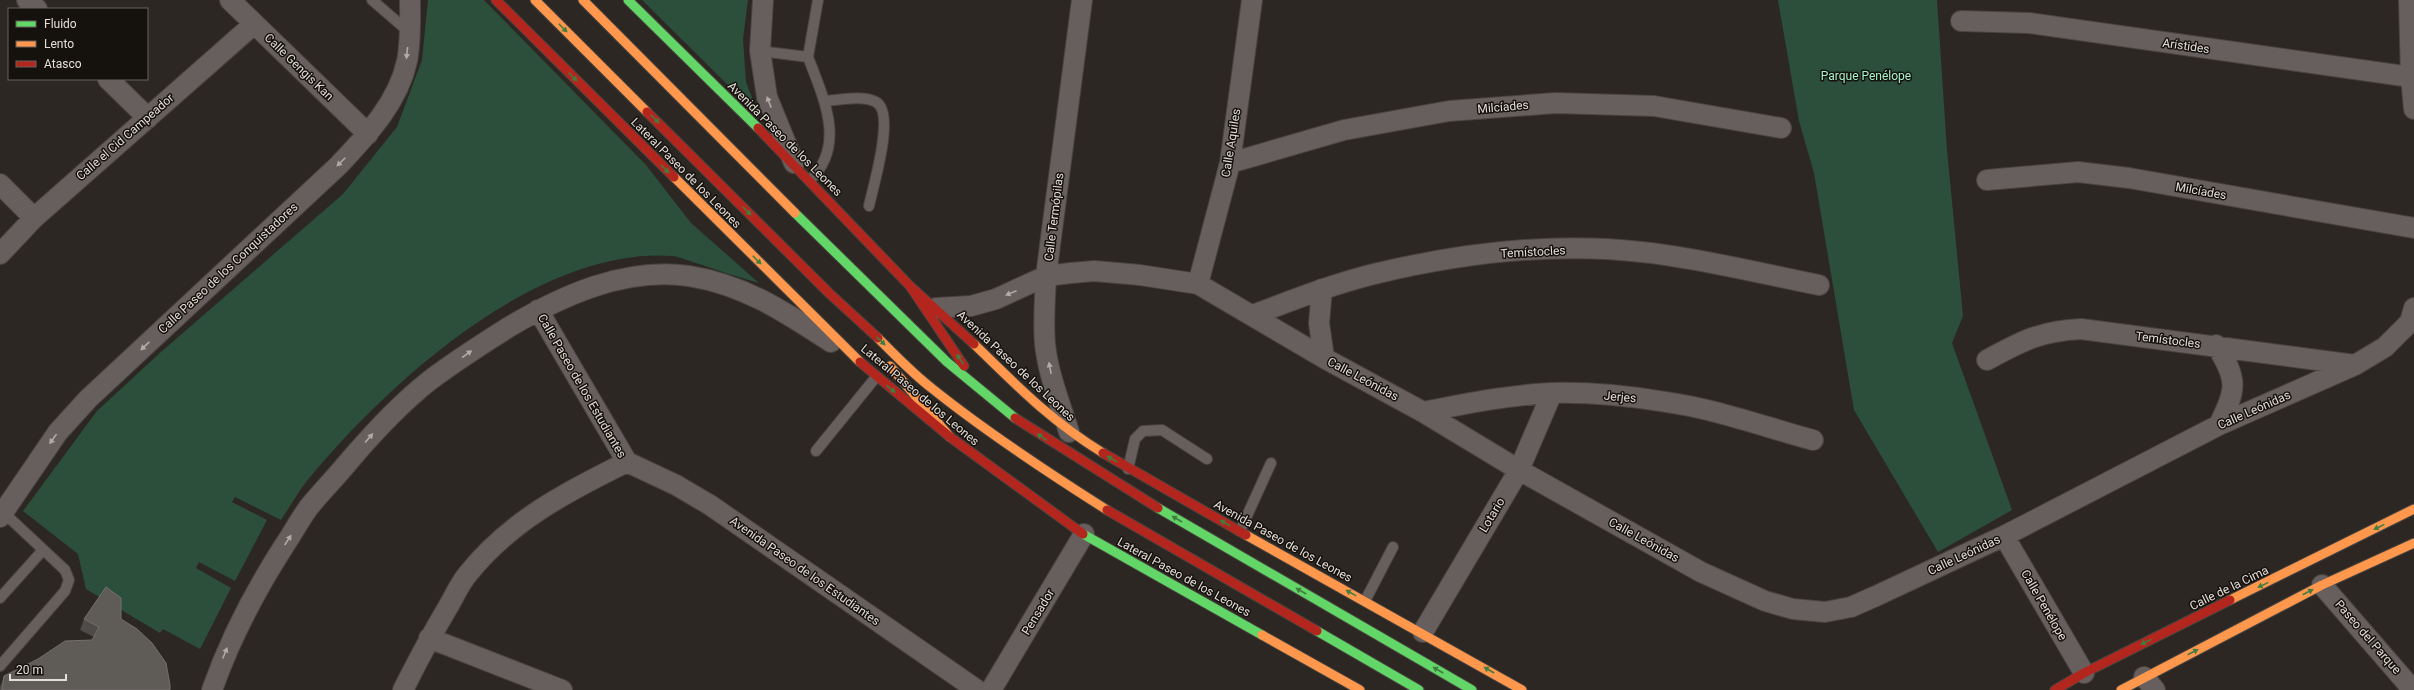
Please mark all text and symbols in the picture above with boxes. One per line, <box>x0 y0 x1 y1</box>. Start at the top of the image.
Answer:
legend <box>8 8 148 80</box>
text: Fluido <box>44 17 77 31</box>
one-way arrow <box>558 23 568 32</box>
street label: Calle Gengis Kan <box>262 31 336 103</box>
street label: Arístides <box>2162 36 2210 56</box>
text: Lento <box>44 37 74 51</box>
one-way arrow <box>404 47 411 59</box>
text: Atasco <box>44 57 82 71</box>
park label: Parque Penélope <box>1821 69 1911 83</box>
one-way arrow <box>568 72 578 82</box>
street label: Avenida Paseo de los Leones <box>725 79 845 199</box>
street label: Calle el Cid Campeador <box>73 91 177 183</box>
one-way arrow <box>765 95 771 107</box>
street label: Milcíades <box>1477 98 1529 116</box>
street label: Calle Aquiles <box>1219 108 1243 178</box>
one-way arrow <box>650 114 660 124</box>
street label: Lateral Paseo de los Leones <box>628 115 744 231</box>
one-way arrow <box>337 157 346 167</box>
one-way arrow <box>660 164 670 174</box>
street label: Calle Termópilas <box>1042 172 1066 262</box>
street label: Milcíades <box>2174 180 2228 202</box>
street label: Calle Paseo de los Conquistadores <box>155 200 301 336</box>
one-way arrow <box>742 206 752 216</box>
street label: Temístocles <box>1500 243 1566 261</box>
one-way arrow <box>752 255 762 265</box>
one-way arrow <box>1006 290 1017 296</box>
street label: Avenida Paseo de los Leones <box>954 308 1078 424</box>
street label: Calle Paseo de los Estudiantes <box>535 312 629 460</box>
street label: Temístocles <box>2135 329 2201 351</box>
one-way arrow <box>876 336 886 345</box>
street label: Lateral Paseo de los Leones <box>858 341 982 449</box>
one-way arrow <box>139 342 150 351</box>
one-way arrow <box>462 350 472 358</box>
one-way arrow <box>956 354 964 365</box>
street label: Calle Leónidas <box>1325 354 1401 404</box>
one-way arrow <box>1047 362 1053 374</box>
one-way arrow <box>886 385 897 394</box>
street label: Calle Leónidas <box>2215 388 2293 432</box>
street label: Jerjes <box>1603 389 1637 405</box>
one-way arrow <box>49 433 58 444</box>
one-way arrow <box>364 433 373 444</box>
one-way arrow <box>1037 433 1047 441</box>
one-way arrow <box>1106 456 1118 463</box>
street label: Lotario <box>1476 495 1508 535</box>
street label: Avenida Paseo de los Leones <box>1211 497 1355 585</box>
street label: Avenida Paseo de los Estudiantes <box>727 514 883 628</box>
one-way arrow <box>1171 515 1183 522</box>
street label: Calle Leónidas <box>1606 515 1682 565</box>
one-way arrow <box>1219 520 1231 526</box>
one-way arrow <box>2373 524 2385 530</box>
street label: Calle Leónidas <box>1926 532 2002 578</box>
one-way arrow <box>284 535 292 545</box>
street label: Lateral Paseo de los Leones <box>1115 535 1253 619</box>
street label: Calle de la Cima <box>2187 563 2271 613</box>
street label: Calle Penélope <box>2018 567 2070 643</box>
one-way arrow <box>2257 581 2268 588</box>
street label: Pensador <box>1019 587 1057 637</box>
one-way arrow <box>1295 588 1307 595</box>
one-way arrow <box>1345 589 1357 596</box>
one-way arrow <box>2302 589 2314 595</box>
street label: Paseo del Parque <box>2332 597 2404 677</box>
one-way arrow <box>2141 639 2152 646</box>
one-way arrow <box>223 647 229 659</box>
one-way arrow <box>2187 649 2198 655</box>
scale bar <box>10 656 66 682</box>
text: 20 m <box>16 663 43 677</box>
one-way arrow <box>1432 667 1444 674</box>
one-way arrow <box>1483 667 1494 674</box>

